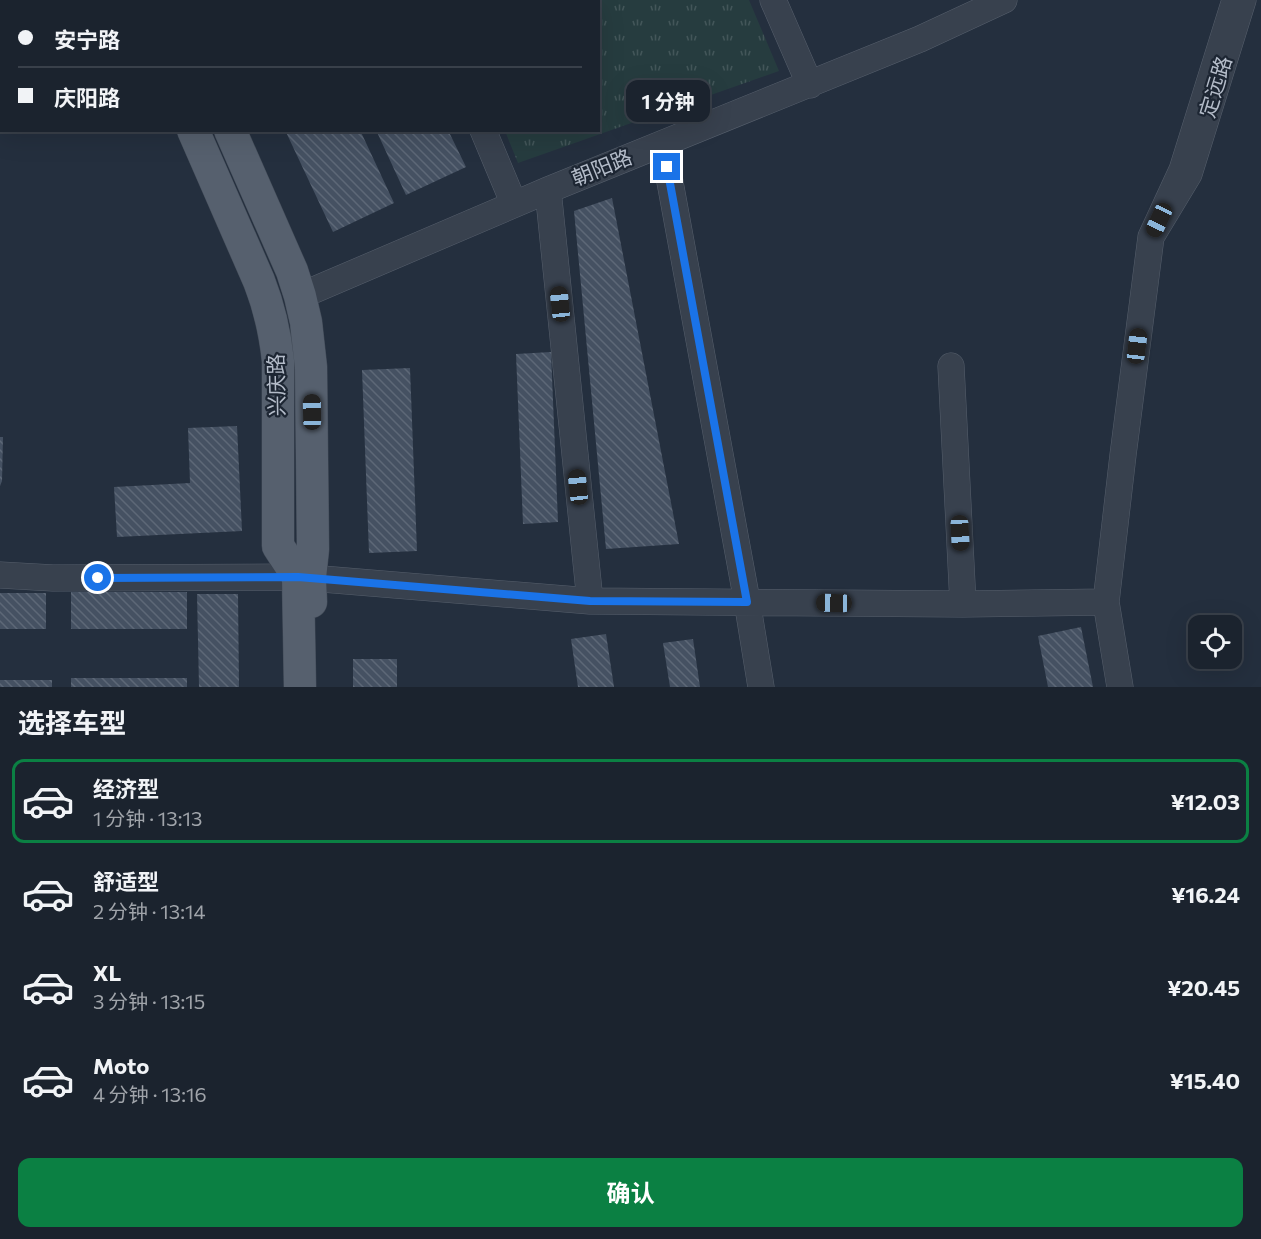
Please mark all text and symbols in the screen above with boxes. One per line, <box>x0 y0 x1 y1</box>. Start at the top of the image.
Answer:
text: 安宁路 <box>54 26 120 53</box>
street label: 定远路 <box>1193 53 1236 120</box>
callout: 1 分钟 <box>625 80 709 122</box>
text: 庆阳路 <box>54 84 120 111</box>
text: 1 分钟 <box>642 89 694 113</box>
street label: 朝阳路 <box>568 143 635 190</box>
route end <box>653 153 680 180</box>
car <box>1143 200 1175 240</box>
car <box>549 285 571 323</box>
car <box>1126 327 1148 365</box>
street label: 兴庆路 <box>262 353 289 417</box>
car <box>303 394 321 430</box>
car <box>567 468 589 506</box>
car <box>950 515 970 551</box>
route start <box>84 564 111 591</box>
car <box>816 594 852 612</box>
map controls <box>1188 615 1242 669</box>
button: locate <box>1188 615 1242 669</box>
text: 选择车型 <box>18 706 126 739</box>
icon: car <box>21 774 75 828</box>
text: 经济型 <box>93 775 159 802</box>
text: ¥12.03 <box>1171 788 1240 815</box>
text: 1 分钟 · 13:13 <box>93 806 202 830</box>
icon: car <box>21 867 75 921</box>
text: 舒适型 <box>93 868 159 895</box>
text: ¥16.24 <box>1171 881 1240 908</box>
text: 2 分钟 · 13:14 <box>93 899 206 923</box>
text: XL <box>93 959 121 986</box>
icon: car <box>21 960 75 1014</box>
text: ¥20.45 <box>1167 974 1240 1001</box>
text: 3 分钟 · 13:15 <box>93 989 205 1013</box>
text: Moto <box>93 1052 149 1079</box>
icon: car <box>21 1053 75 1107</box>
text: ¥15.40 <box>1170 1067 1240 1094</box>
text: 4 分钟 · 13:16 <box>93 1082 207 1106</box>
button: 确认 <box>18 1158 1243 1227</box>

